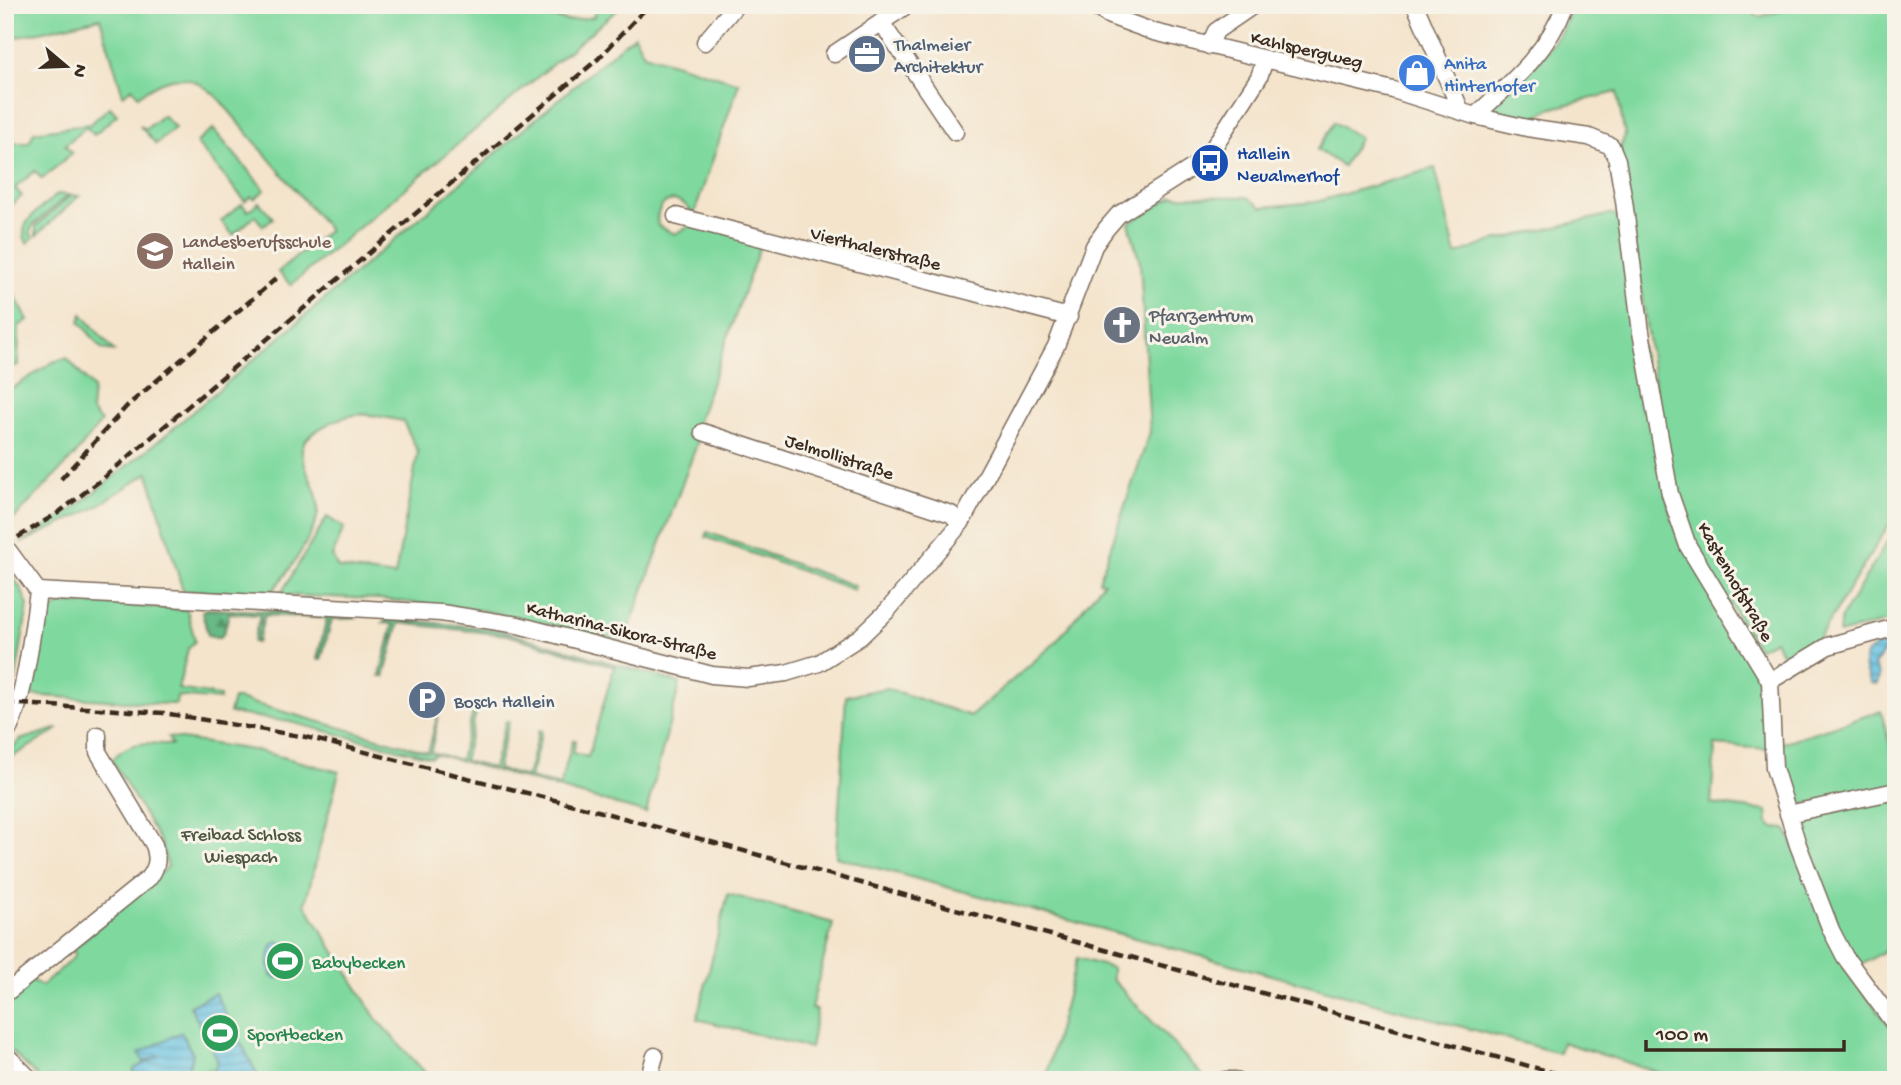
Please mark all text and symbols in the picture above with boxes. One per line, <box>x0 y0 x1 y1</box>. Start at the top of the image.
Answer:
street label: Kahlspergweg <box>1248 27 1365 76</box>
north arrow <box>32 32 102 102</box>
office icon: Thalmeier Architektur <box>846 33 888 75</box>
place label: Thalmeier Architektur <box>893 35 984 80</box>
shop icon: Anita Hinterhofer <box>1396 52 1438 94</box>
place label: Anita Hinterhofer <box>1444 54 1537 99</box>
text: N <box>66 61 92 80</box>
bus stop icon: Hallein Neualmerhof <box>1189 142 1231 184</box>
place label: Hallein Neualmerhof <box>1237 144 1341 189</box>
street label: Vierthalerstraße <box>806 223 943 278</box>
school or university icon: Landesberufsschule Hallein <box>134 230 176 272</box>
place label: Landesberufsschule Hallein <box>182 232 332 277</box>
church icon: Pfarrzentrum Neualm <box>1101 304 1143 346</box>
place label: Pfarrzentrum Neualm <box>1148 306 1254 351</box>
street label: Jelmollistraße <box>781 430 897 487</box>
street label: Kastenhofstraße <box>1691 519 1777 647</box>
street label: Katharina-Sikora-Straße <box>523 598 719 667</box>
parking icon: Bosch Hallein <box>406 679 448 721</box>
place label: Bosch Hallein <box>453 692 554 715</box>
park label: Freibad Schloss Wiespach <box>180 825 302 870</box>
sports icon: Babybecken <box>264 940 306 982</box>
place label: Babybecken <box>311 953 405 976</box>
scale bar <box>1646 1008 1843 1052</box>
sports icon: Sportbecken <box>199 1012 241 1054</box>
text: 100 m <box>1655 1024 1708 1049</box>
place label: Sportbecken <box>247 1025 343 1048</box>

